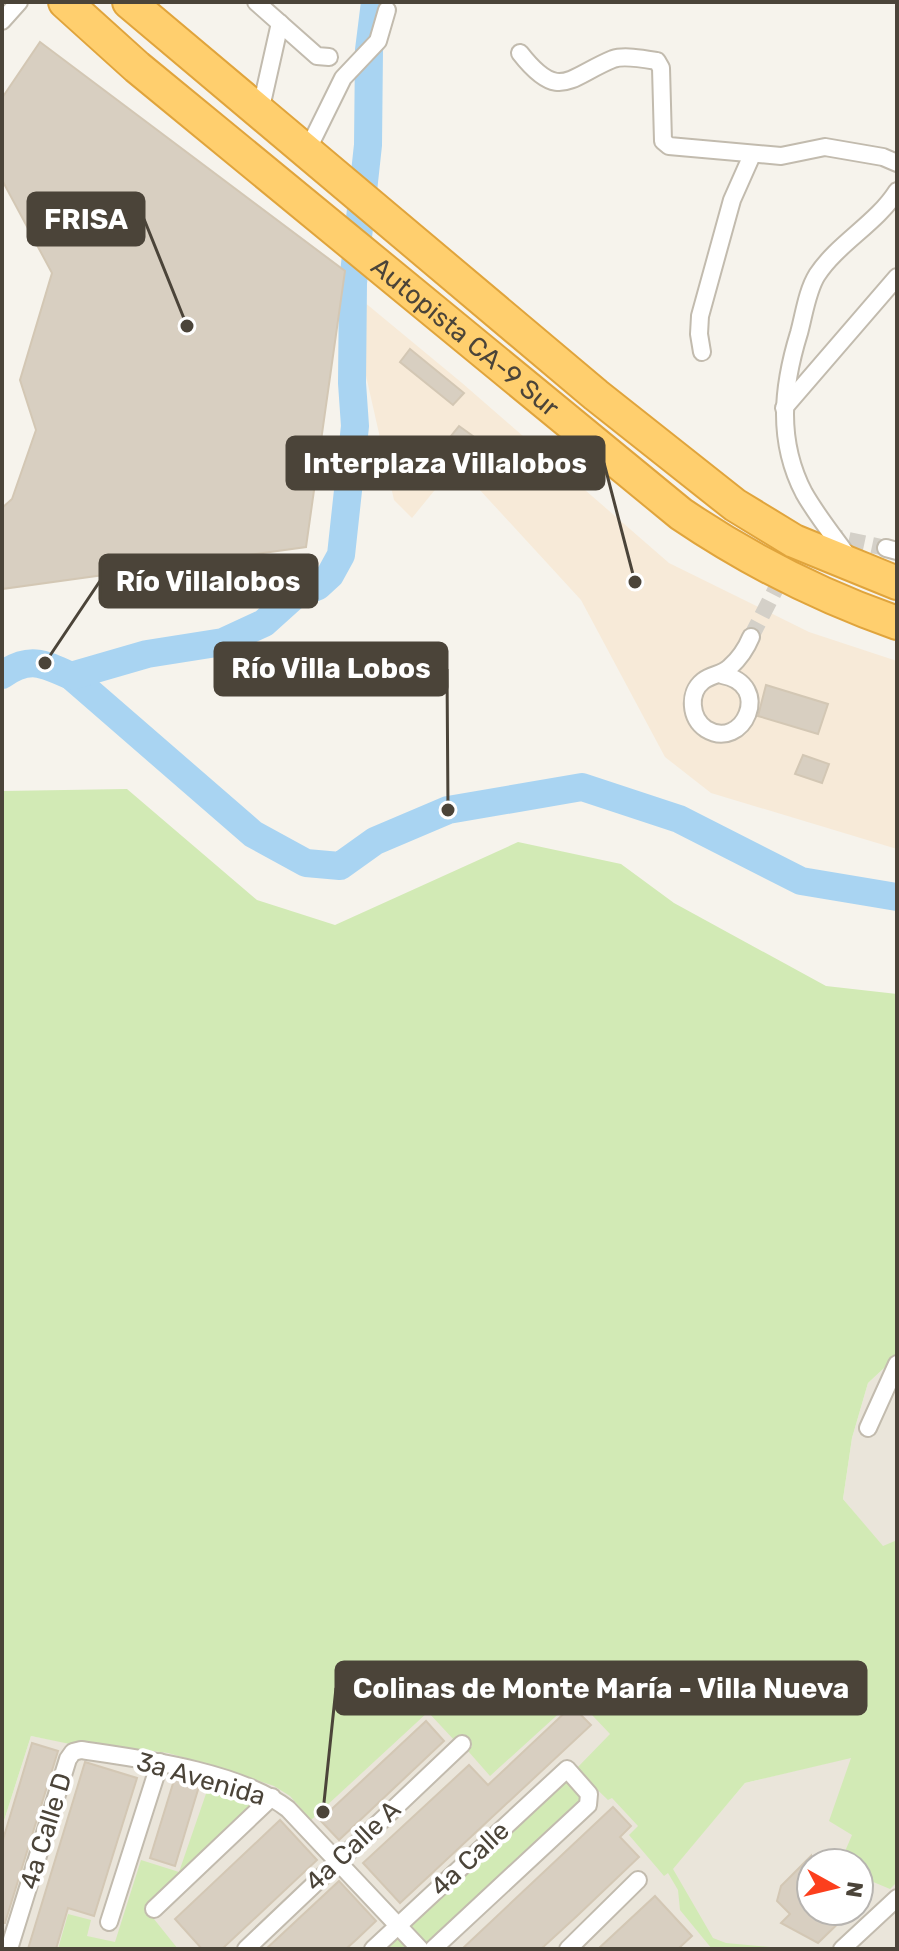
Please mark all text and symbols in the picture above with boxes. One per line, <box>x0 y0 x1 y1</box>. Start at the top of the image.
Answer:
callout: FRISA <box>28 193 144 245</box>
text: FRISA <box>44 203 128 236</box>
street label: Autopista CA-9 Sur <box>365 251 566 423</box>
callout: Interplaza Villalobos <box>287 437 604 489</box>
text: Interplaza Villalobos <box>303 447 587 480</box>
callout: Río Villalobos <box>100 555 317 607</box>
text: Río Villalobos <box>116 565 300 598</box>
callout: Río Villa Lobos <box>215 643 447 695</box>
text: Río Villa Lobos <box>231 652 431 685</box>
callout: Colinas de Monte María - Villa Nueva <box>336 1662 866 1714</box>
text: Colinas de Monte María - Villa Nueva <box>353 1672 849 1705</box>
street label: 3a Avenida <box>133 1746 269 1812</box>
street label: 4a Calle D <box>14 1769 78 1893</box>
street label: 4a Calle A <box>299 1794 407 1898</box>
street label: 4a Calle <box>424 1815 516 1903</box>
north arrow <box>795 1847 875 1927</box>
text: N <box>840 1880 869 1899</box>

